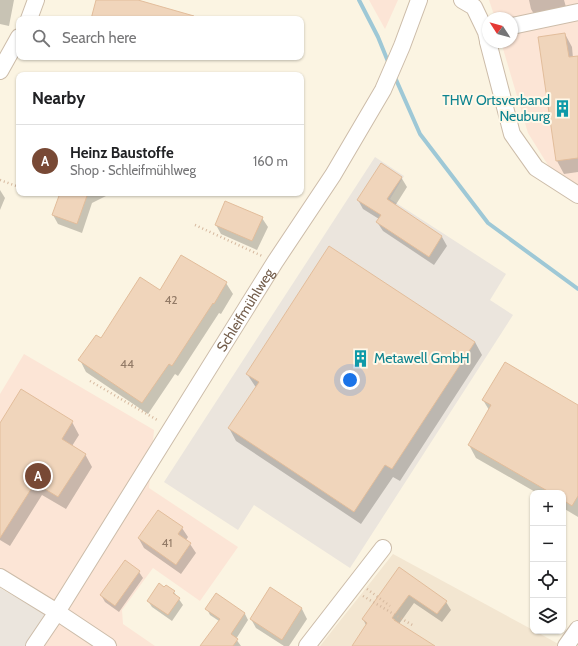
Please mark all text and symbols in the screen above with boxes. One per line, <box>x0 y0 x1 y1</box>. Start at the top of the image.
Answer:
north arrow <box>482 12 518 48</box>
search box <box>16 16 304 60</box>
icon: search <box>30 27 52 49</box>
text: Search here <box>62 29 137 47</box>
text: Nearby <box>32 88 85 108</box>
place label: THW Ortsverband Neuburg <box>442 91 551 125</box>
building icon: THW Ortsverband Neuburg <box>553 98 573 118</box>
text: Heinz Baustoffe <box>70 144 174 162</box>
text: A <box>41 153 49 169</box>
text: 160 m <box>253 153 288 169</box>
text: Shop · Schleifmühlweg <box>70 162 196 178</box>
street label: Schleifmühlweg <box>212 264 278 355</box>
house number: 42 <box>164 292 178 307</box>
building icon: Metawell GmbH <box>351 348 371 368</box>
place label: Metawell GmbH <box>374 349 470 367</box>
house number: 44 <box>120 356 134 371</box>
your location <box>340 370 360 390</box>
pin: A <box>25 461 51 491</box>
map controls <box>530 490 566 634</box>
button: + <box>530 490 566 526</box>
button: − <box>530 526 566 562</box>
house number: 41 <box>162 535 172 550</box>
button: locate <box>530 562 566 598</box>
button: layers <box>530 598 566 634</box>

